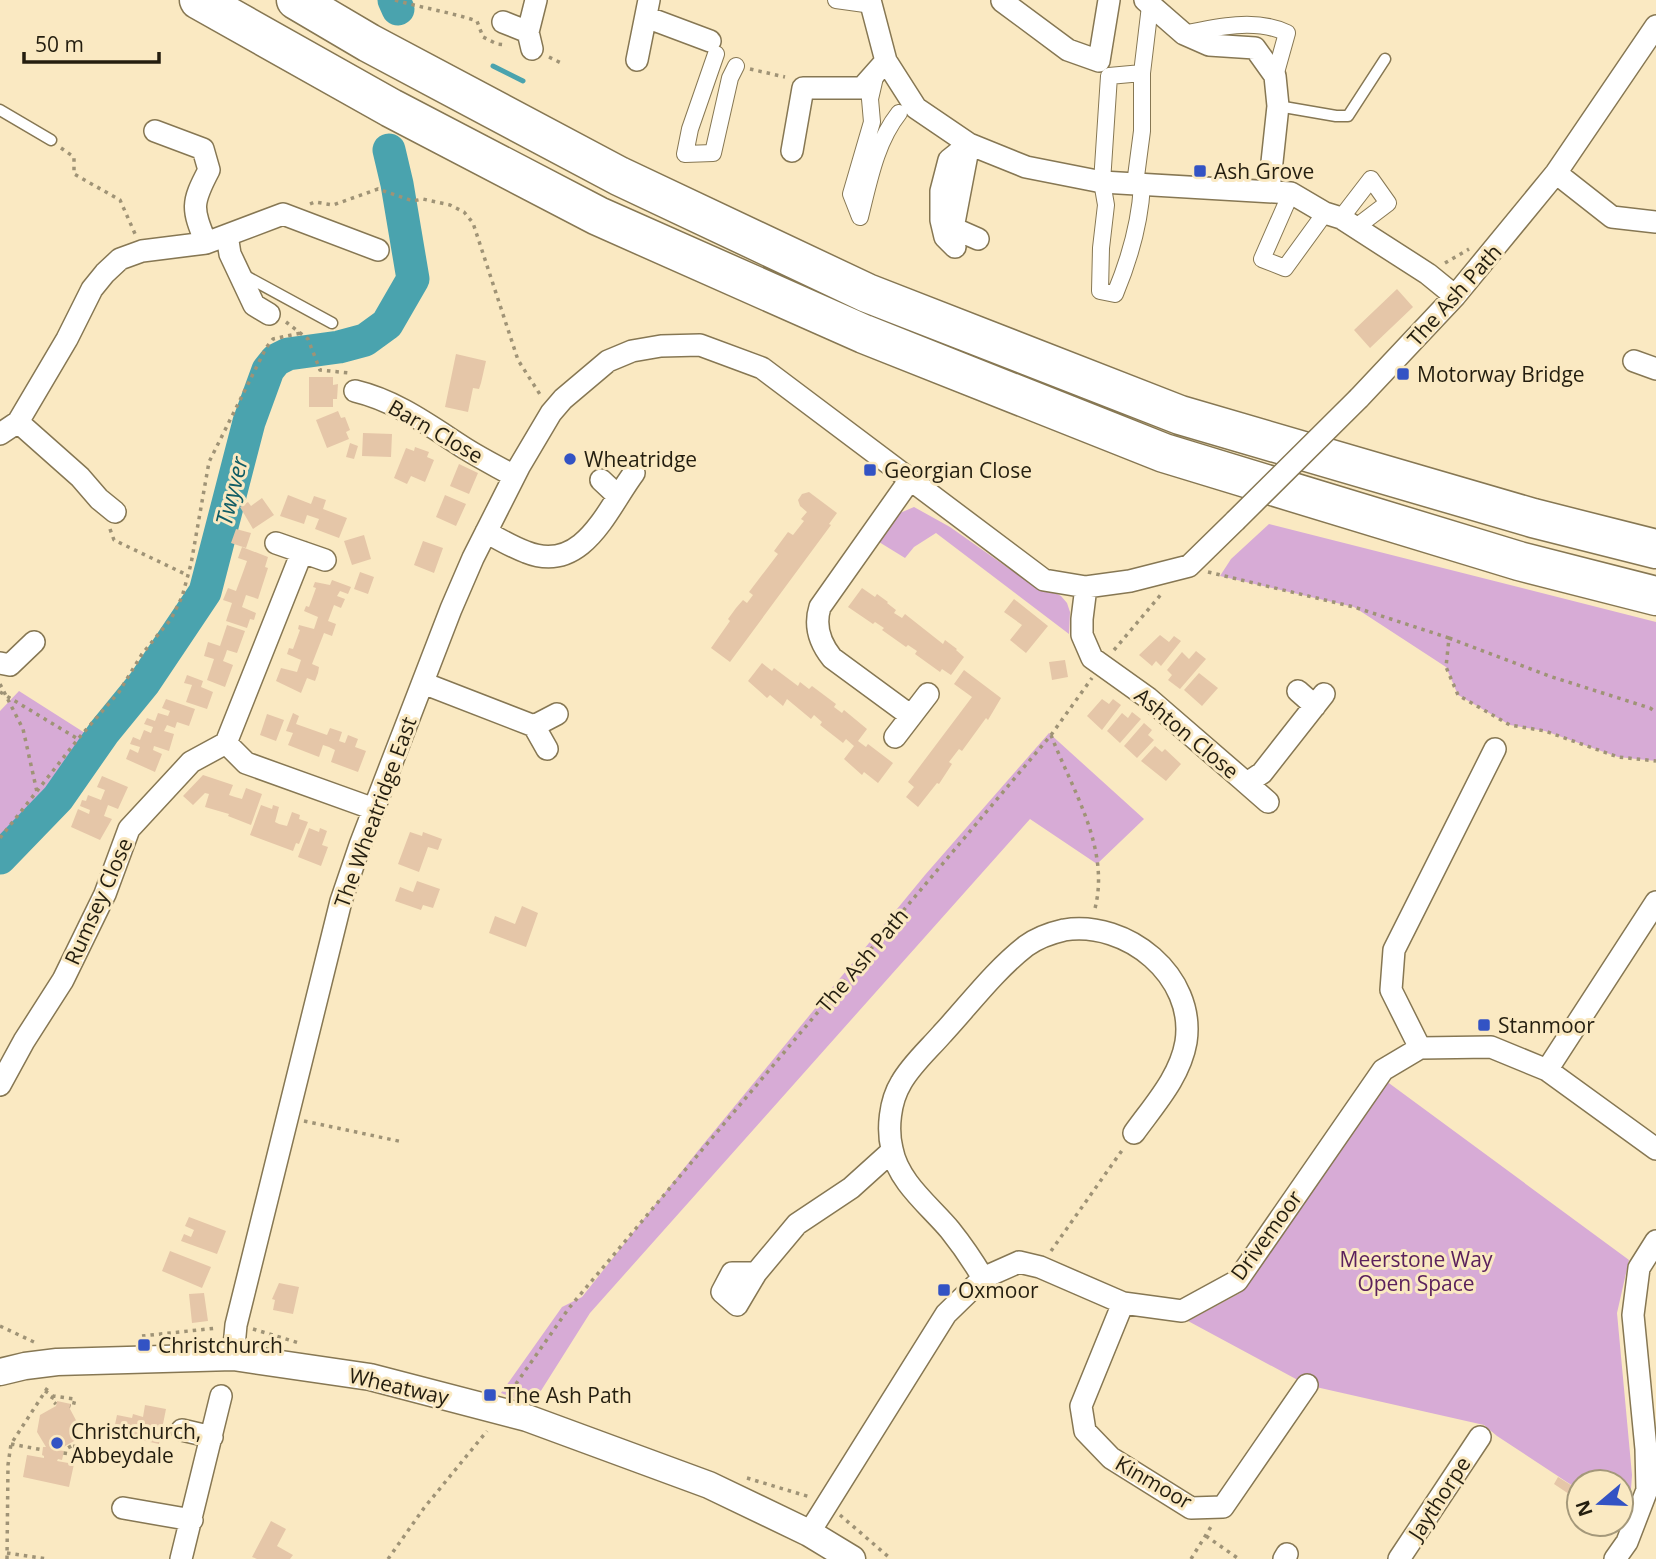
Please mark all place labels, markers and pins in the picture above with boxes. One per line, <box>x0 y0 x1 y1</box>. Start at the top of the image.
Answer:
place label: Ash Grove <box>1214 157 1314 185</box>
marker: Ash Grove <box>1192 163 1208 179</box>
place label: Motorway Bridge <box>1417 360 1585 388</box>
marker: Motorway Bridge <box>1395 366 1411 382</box>
place label: Wheatridge <box>584 445 697 473</box>
marker: Wheatridge <box>562 451 578 467</box>
place label: Georgian Close <box>884 456 1032 484</box>
marker: Georgian Close <box>862 462 878 478</box>
place label: Stanmoor <box>1498 1011 1595 1039</box>
marker: Stanmoor <box>1476 1017 1492 1033</box>
place label: Oxmoor <box>958 1276 1039 1304</box>
marker: Oxmoor <box>936 1282 952 1298</box>
place label: Christchurch <box>158 1331 283 1359</box>
marker: Christchurch <box>136 1337 152 1353</box>
place label: The Ash Path <box>504 1381 632 1409</box>
marker: The Ash Path <box>482 1387 498 1403</box>
place label: Christchurch, Abbeydale <box>71 1417 201 1469</box>
marker: Christchurch, Abbeydale <box>49 1435 65 1451</box>

